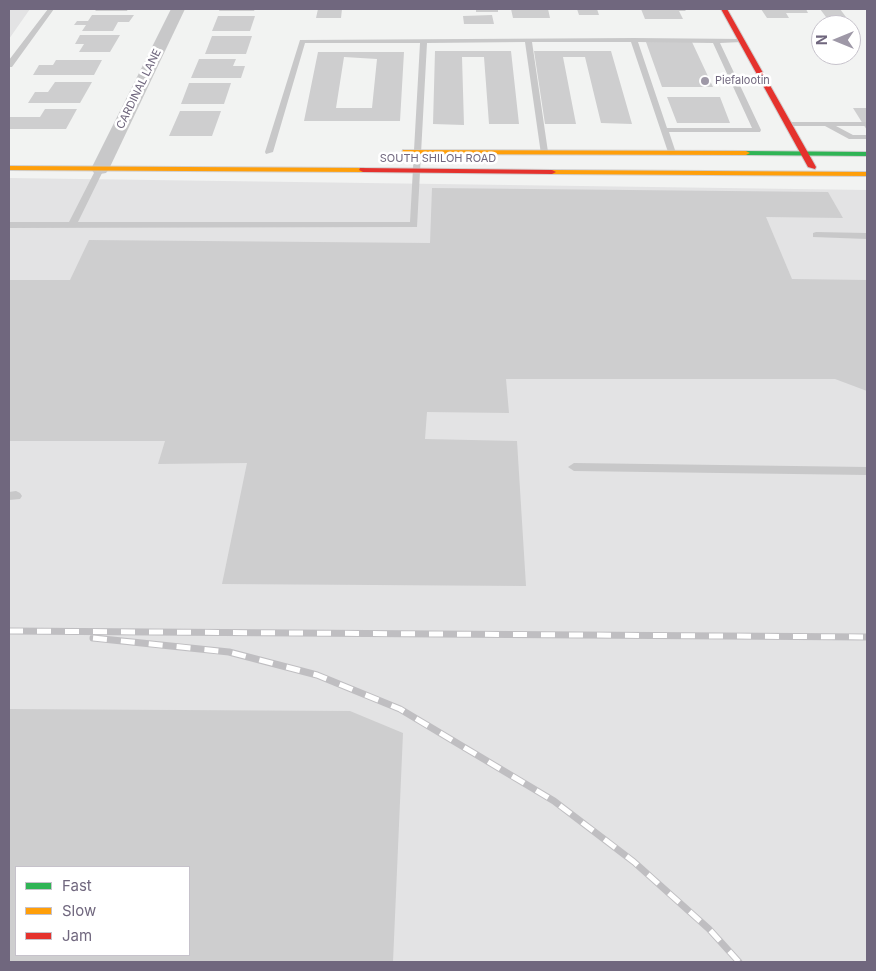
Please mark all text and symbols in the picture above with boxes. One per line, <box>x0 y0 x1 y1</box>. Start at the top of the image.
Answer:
north arrow <box>811 15 861 65</box>
text: N <box>813 35 830 45</box>
street label: CARDINAL LANE <box>114 47 164 131</box>
place label: Piefalootin <box>715 74 770 88</box>
marker: Piefalootin <box>699 75 711 87</box>
street label: SOUTH SHILOH ROAD <box>380 152 496 166</box>
legend <box>15 866 190 956</box>
text: Fast <box>62 876 92 895</box>
text: Slow <box>62 901 96 920</box>
text: Jam <box>62 926 92 945</box>

